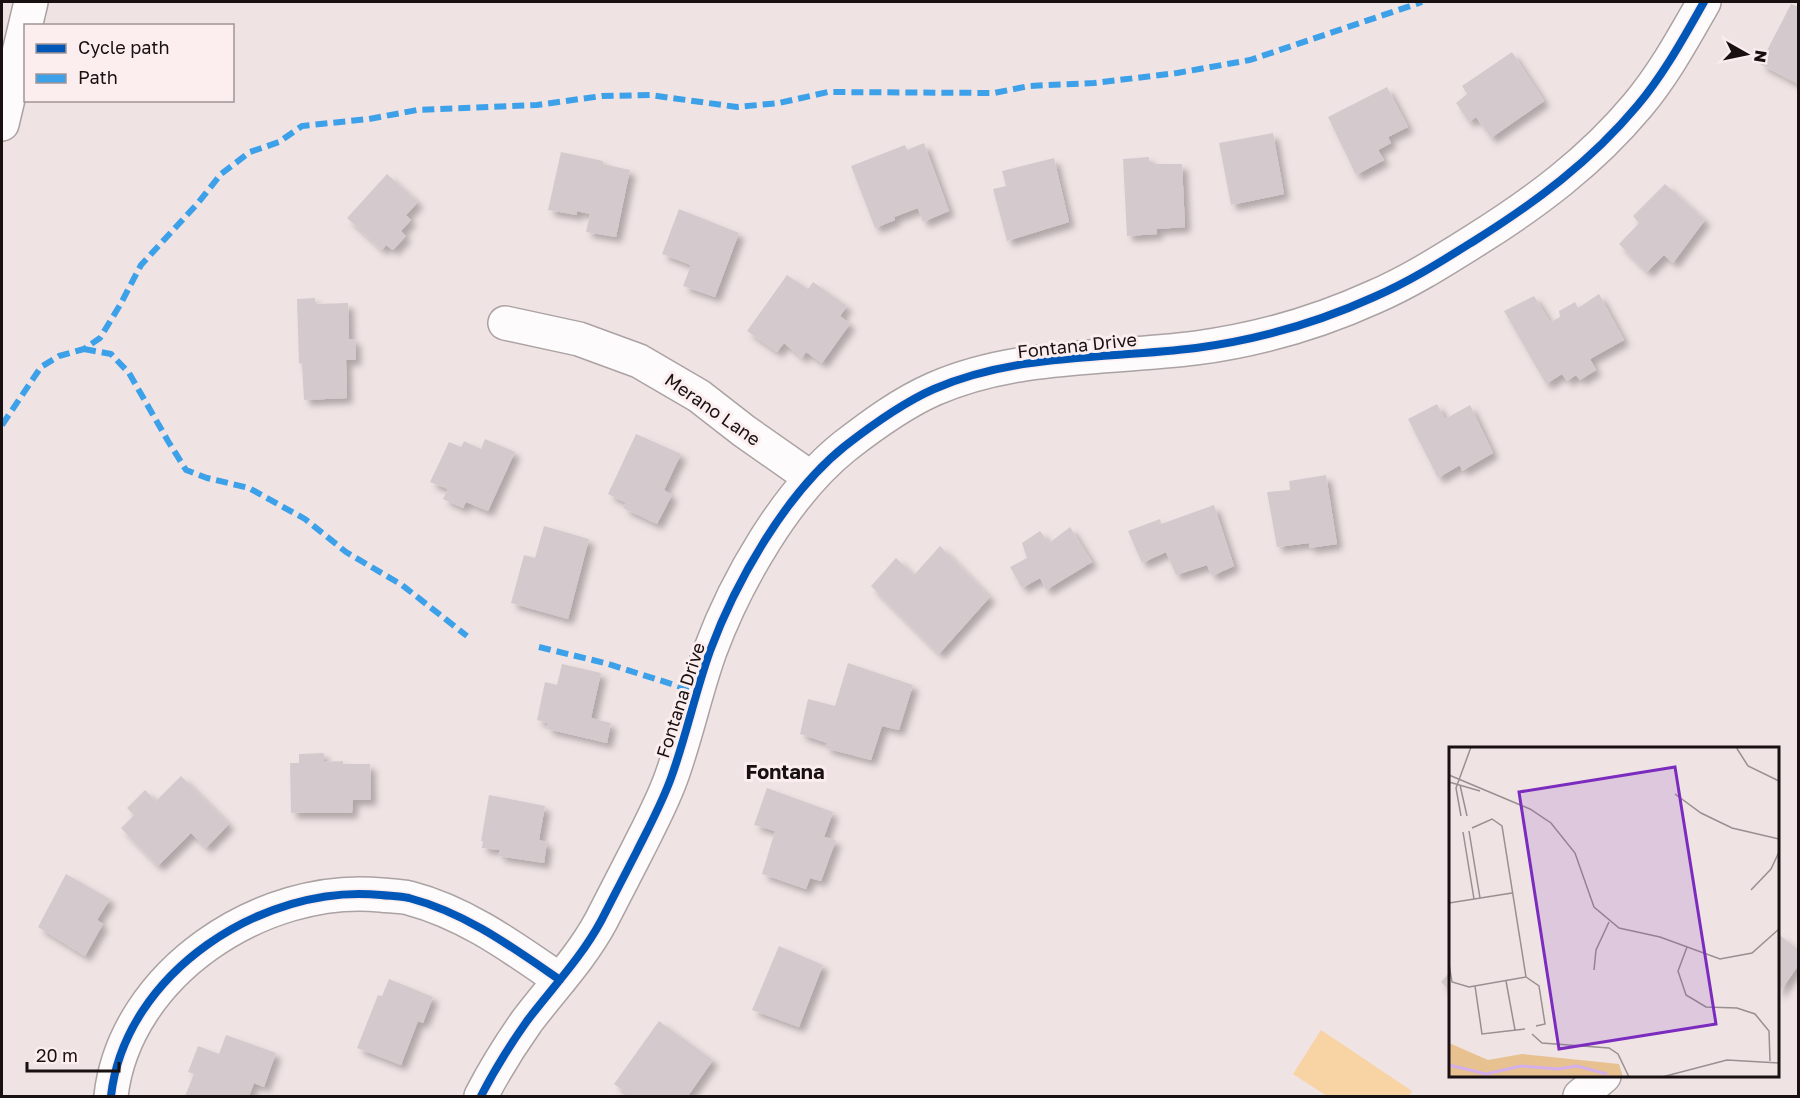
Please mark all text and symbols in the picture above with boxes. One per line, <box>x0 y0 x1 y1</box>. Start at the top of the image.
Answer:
legend <box>24 24 234 102</box>
north arrow <box>1716 24 1776 84</box>
text: Cycle path <box>78 36 170 58</box>
text: N <box>1750 49 1772 64</box>
text: Path <box>78 66 118 88</box>
street label: Fontana Drive <box>1016 328 1138 362</box>
street label: Merano Lane <box>661 368 765 450</box>
street label: Fontana Drive <box>651 640 709 760</box>
inset map <box>1449 747 1779 1077</box>
district label: Fontana <box>745 759 825 783</box>
scale bar <box>27 1035 118 1073</box>
text: 20 m <box>36 1044 78 1066</box>

